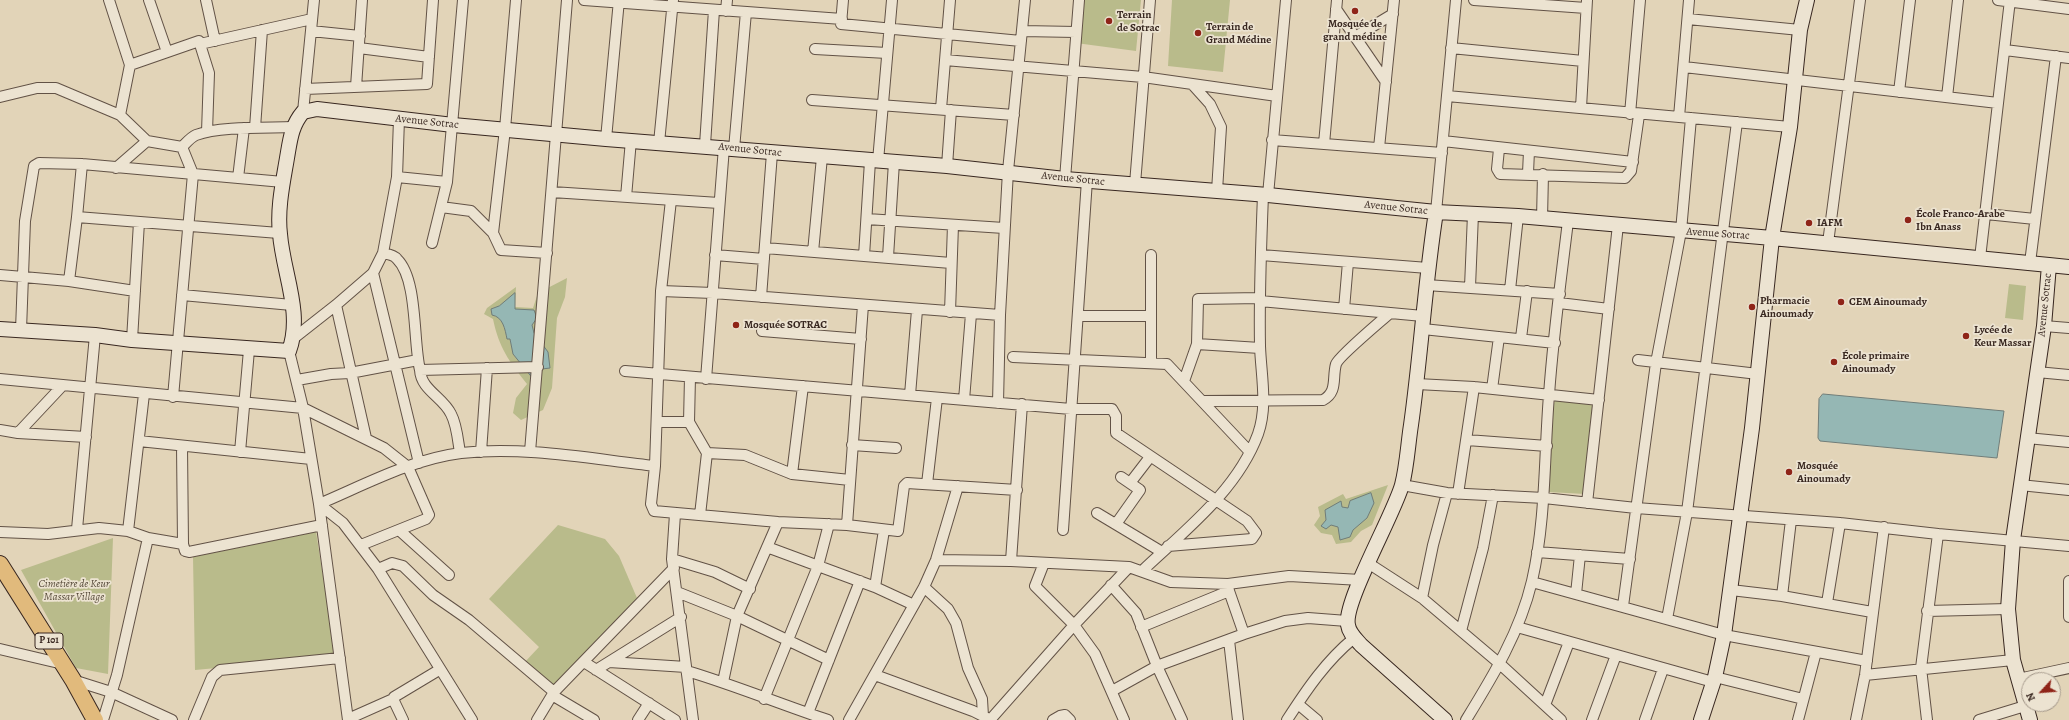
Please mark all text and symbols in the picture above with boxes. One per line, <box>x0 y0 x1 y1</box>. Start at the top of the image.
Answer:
marker: Mosquée de grand médine <box>1350 6 1360 16</box>
place label: Terrain de Sotrac <box>1117 8 1159 34</box>
marker: Terrain de Sotrac <box>1104 16 1114 26</box>
place label: Mosquée de grand médine <box>1323 17 1387 43</box>
place label: Terrain de Grand Médine <box>1206 20 1271 46</box>
marker: Terrain de Grand Médine <box>1193 28 1203 38</box>
street label: Avenue Sotrac <box>395 112 459 132</box>
street label: Avenue Sotrac <box>718 140 782 160</box>
street label: Avenue Sotrac <box>1041 169 1105 189</box>
street label: Avenue Sotrac <box>1364 198 1428 218</box>
place label: École Franco-Arabe Ibn Anass <box>1916 207 2005 233</box>
marker: École Franco-Arabe Ibn Anass <box>1903 215 1913 225</box>
place label: IAFM <box>1817 216 1843 230</box>
marker: IAFM <box>1804 218 1814 228</box>
street label: Avenue Sotrac <box>1686 225 1750 243</box>
street label: Avenue Sotrac <box>2035 273 2055 337</box>
place label: Pharmacie Ainoumady <box>1760 294 1813 320</box>
place label: CEM Ainoumady <box>1849 295 1927 309</box>
marker: CEM Ainoumady <box>1836 297 1846 307</box>
marker: Pharmacie Ainoumady <box>1747 302 1757 312</box>
place label: Mosquée SOTRAC <box>744 318 827 332</box>
marker: Mosquée SOTRAC <box>731 320 741 330</box>
place label: Lycée de Keur Massar <box>1974 323 2032 349</box>
marker: Lycée de Keur Massar <box>1961 331 1971 341</box>
place label: École primaire Ainoumady <box>1842 349 1909 375</box>
marker: École primaire Ainoumady <box>1829 357 1839 367</box>
place label: Mosquée Ainoumady <box>1797 459 1850 485</box>
marker: Mosquée Ainoumady <box>1784 467 1794 477</box>
park label: Cimetière de Keur Massar Village <box>38 577 110 603</box>
road number: P 101 <box>35 633 63 649</box>
north arrow <box>2021 672 2061 712</box>
text: N <box>2022 690 2039 704</box>

